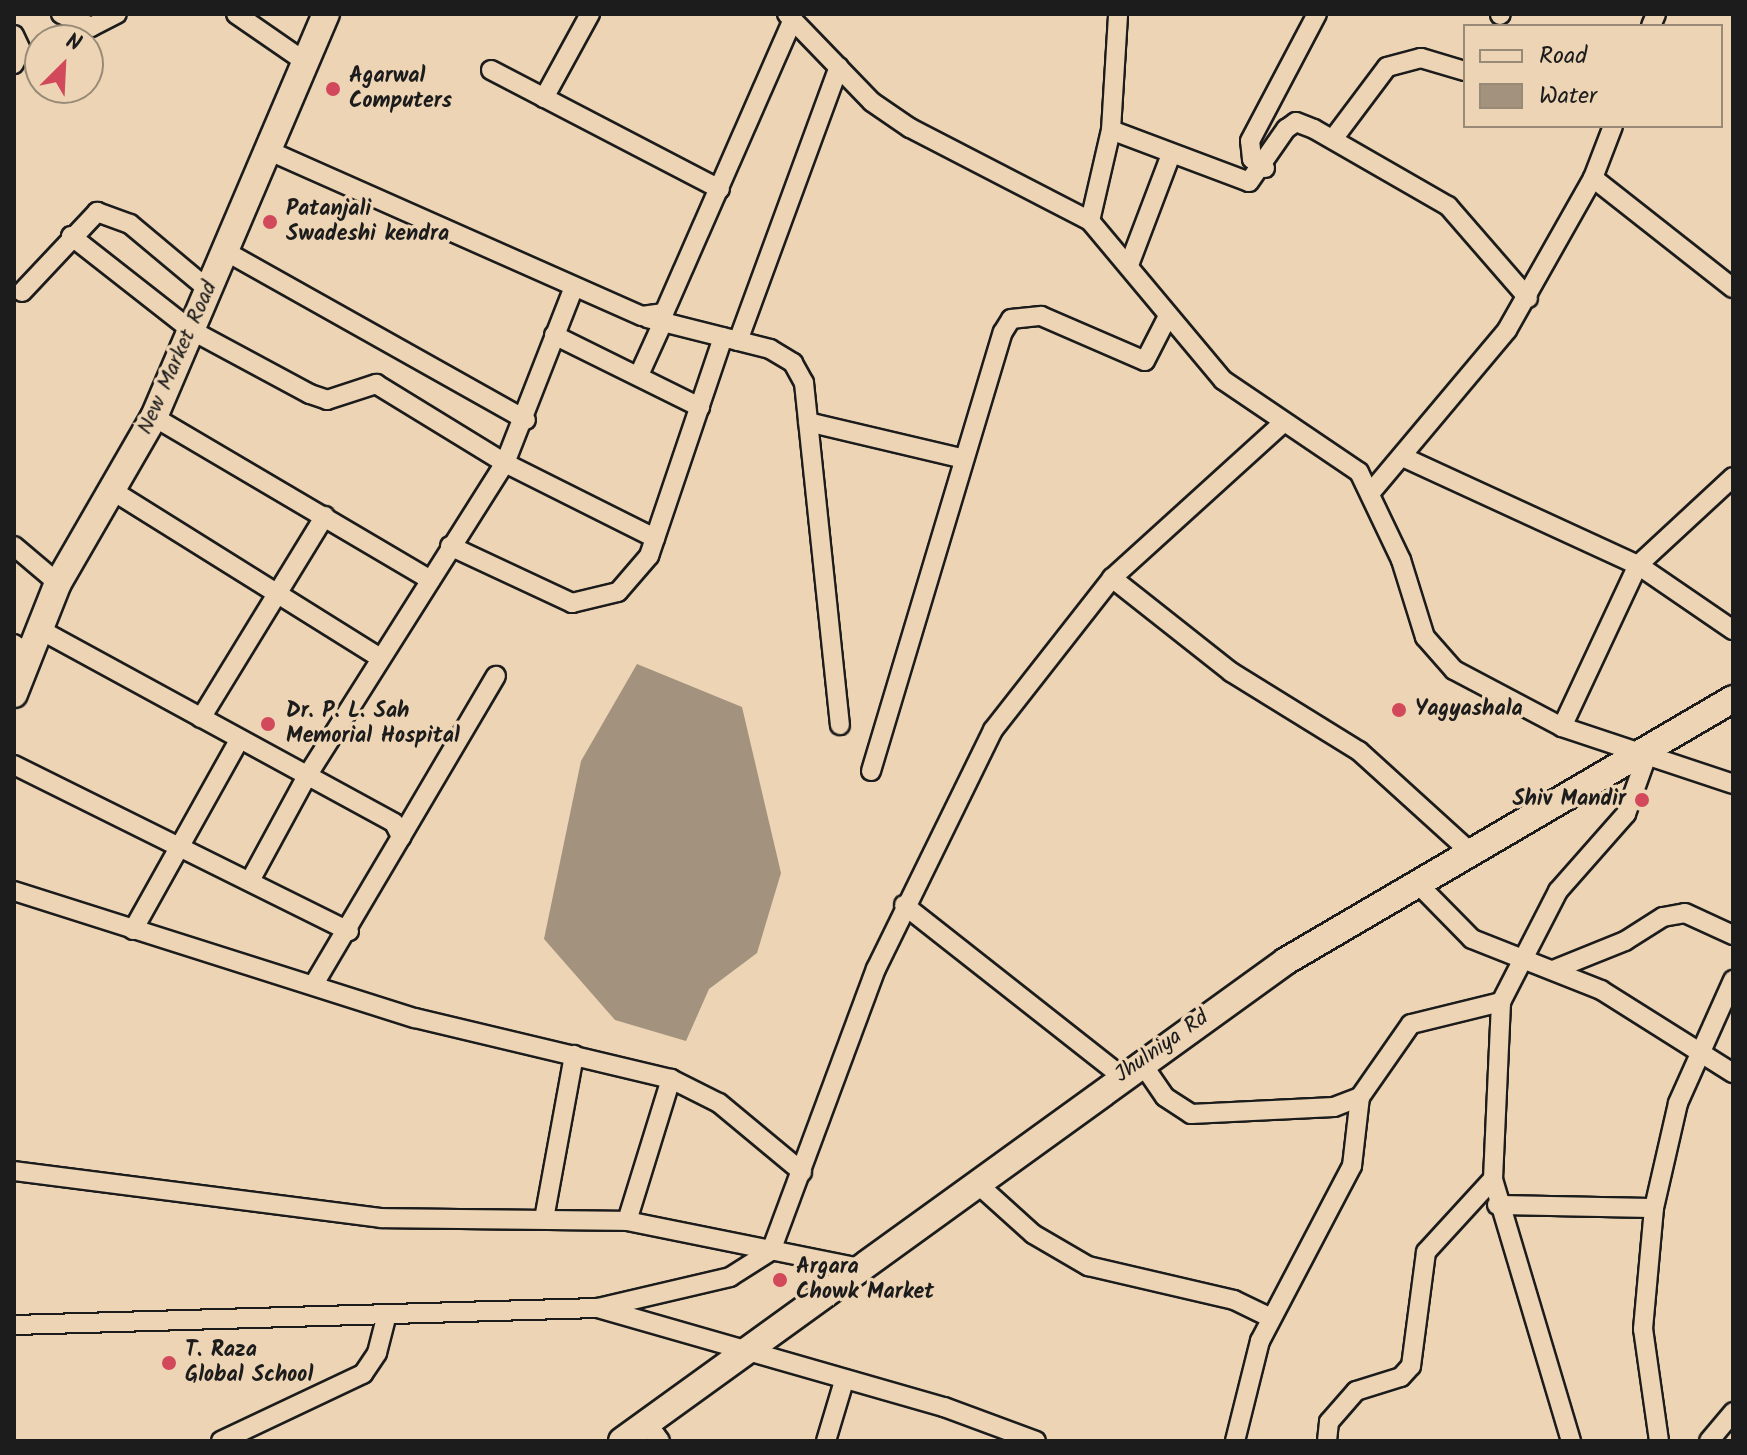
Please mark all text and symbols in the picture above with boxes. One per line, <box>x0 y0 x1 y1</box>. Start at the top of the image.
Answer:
north arrow <box>24 24 104 104</box>
legend <box>1463 24 1723 128</box>
text: N <box>60 25 87 62</box>
text: Road <box>1539 37 1587 76</box>
place label: Agarwal Computers <box>349 63 452 114</box>
text: Water <box>1539 77 1597 116</box>
marker: Agarwal Computers <box>324 80 342 98</box>
place label: Patanjali Swadeshi kendra <box>286 196 449 248</box>
marker: Patanjali Swadeshi kendra <box>261 213 279 231</box>
street label: New Market Road <box>132 277 224 439</box>
place label: Yagyashala <box>1415 697 1523 723</box>
place label: Dr. P. L. Sah Memorial Hospital <box>286 698 460 750</box>
marker: Yagyashala <box>1390 701 1408 719</box>
marker: Dr. P. L. Sah Memorial Hospital <box>257 713 279 735</box>
place label: Shiv Mandir <box>1512 787 1626 813</box>
marker: Shiv Mandir <box>1633 791 1651 809</box>
street label: Jhulniya Rd <box>1110 1005 1214 1089</box>
place label: Argara Chowk Market <box>796 1254 934 1306</box>
marker: Argara Chowk Market <box>771 1271 789 1289</box>
place label: T. Raza Global School <box>185 1337 313 1388</box>
marker: T. Raza Global School <box>160 1354 178 1372</box>

